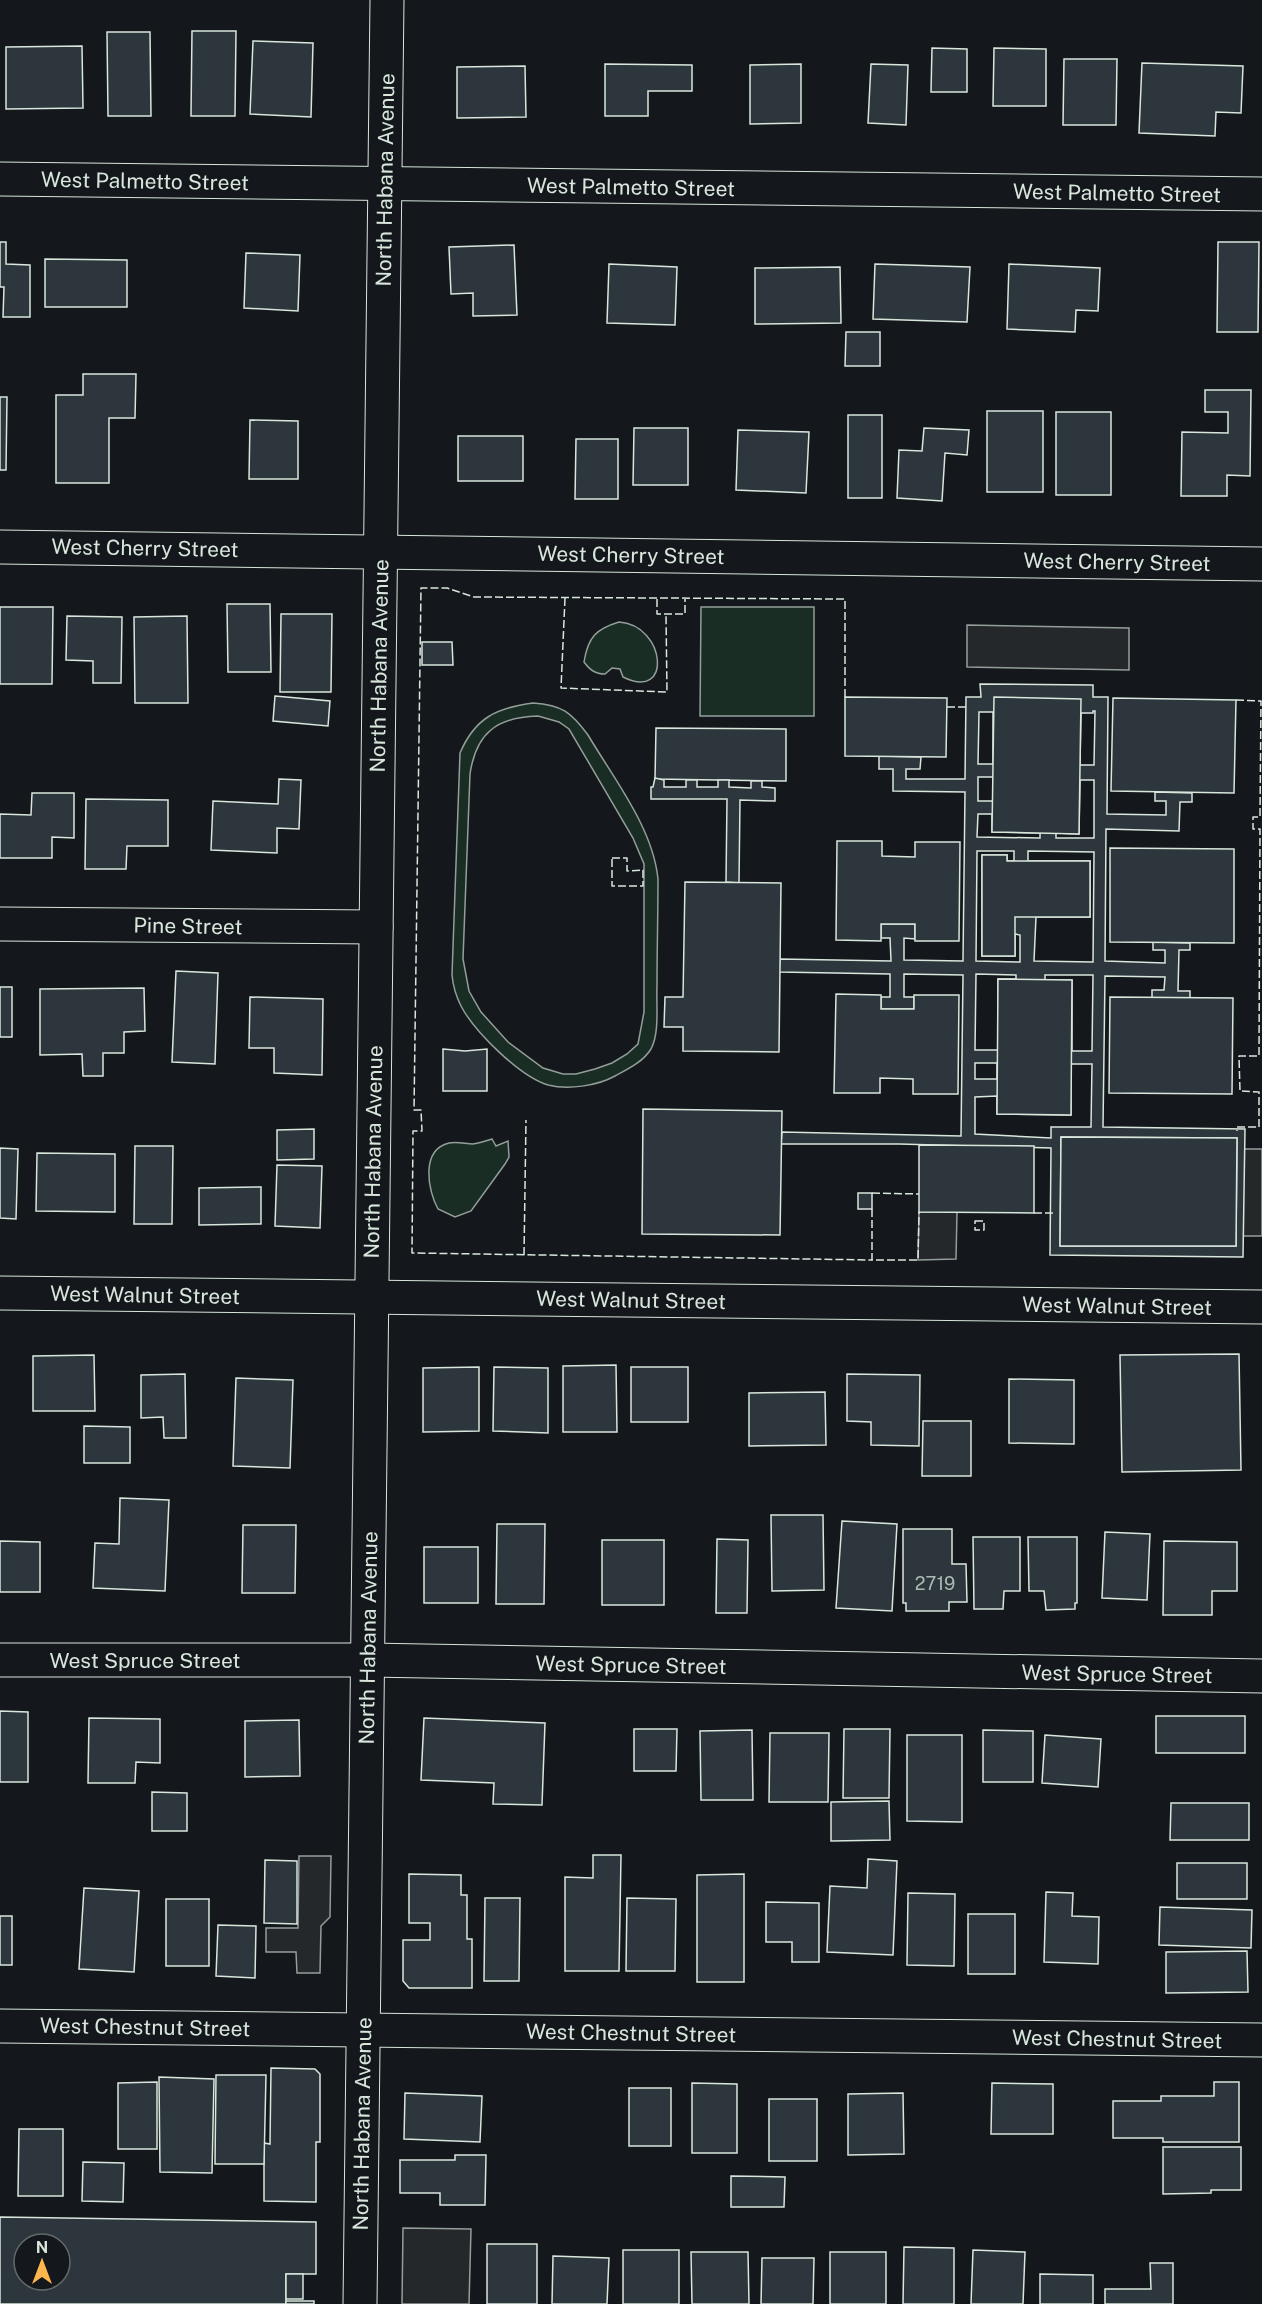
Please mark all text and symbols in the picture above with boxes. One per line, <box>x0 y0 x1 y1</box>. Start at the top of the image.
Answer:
street label: North Habana Avenue <box>371 73 399 287</box>
street label: West Palmetto Street <box>41 167 249 195</box>
street label: West Palmetto Street <box>527 173 735 201</box>
street label: West Palmetto Street <box>1013 179 1221 207</box>
street label: West Cherry Street <box>51 534 239 562</box>
street label: West Cherry Street <box>537 541 725 569</box>
street label: West Cherry Street <box>1023 548 1211 576</box>
street label: North Habana Avenue <box>365 559 393 773</box>
street label: Pine Street <box>133 913 243 939</box>
street label: North Habana Avenue <box>359 1045 387 1259</box>
street label: West Walnut Street <box>50 1281 240 1309</box>
street label: West Walnut Street <box>536 1286 726 1314</box>
street label: West Walnut Street <box>1022 1292 1212 1320</box>
street label: North Habana Avenue <box>354 1531 382 1745</box>
house number: 2719 <box>915 1573 955 1594</box>
street label: West Spruce Street <box>49 1648 241 1673</box>
street label: West Spruce Street <box>535 1651 727 1679</box>
street label: West Spruce Street <box>1021 1660 1213 1688</box>
street label: West Chestnut Street <box>40 2013 250 2041</box>
street label: North Habana Avenue <box>348 2017 376 2231</box>
street label: West Chestnut Street <box>526 2019 736 2047</box>
street label: West Chestnut Street <box>1012 2025 1222 2053</box>
north arrow <box>12 2232 72 2292</box>
text: N <box>36 2238 48 2257</box>

